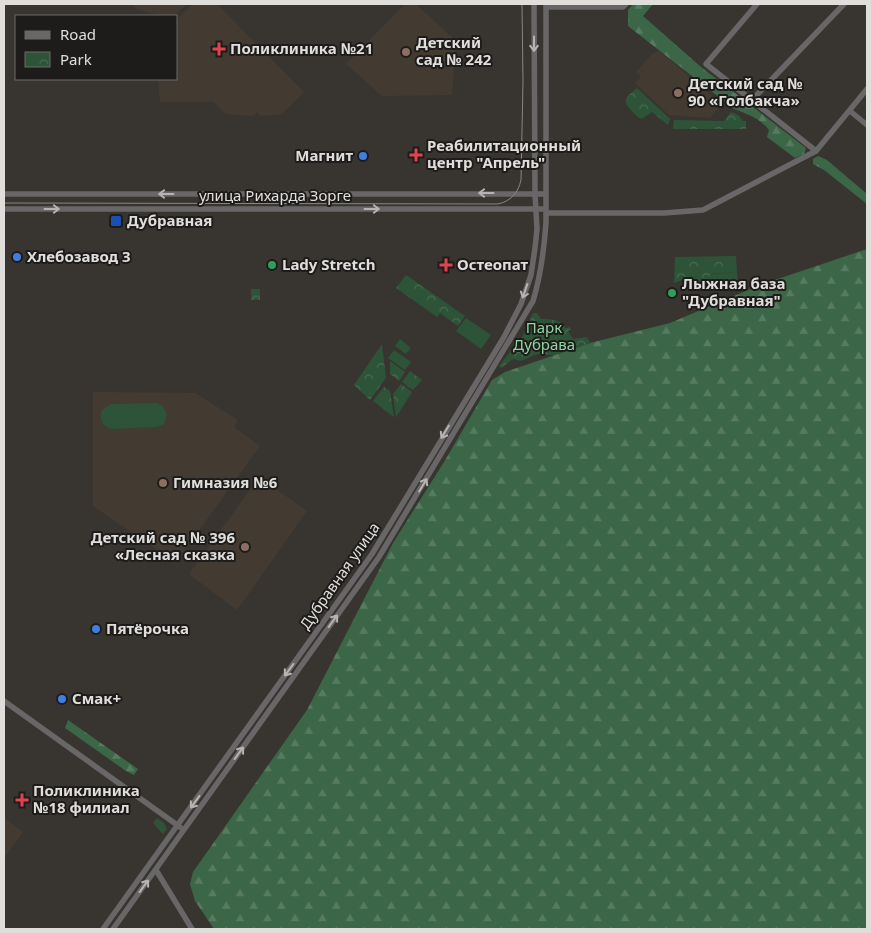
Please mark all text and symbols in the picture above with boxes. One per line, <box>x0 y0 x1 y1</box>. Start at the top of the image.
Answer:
legend <box>15 15 178 80</box>
text: Road <box>60 24 96 44</box>
place label: Детский сад № 242 <box>416 32 492 69</box>
one-way arrow <box>529 35 539 51</box>
place label: Поликлиника №21 <box>230 38 373 58</box>
marker: Поликлиника №21 <box>212 42 226 56</box>
marker: Детский сад № 242 <box>400 46 412 58</box>
text: Park <box>60 49 92 69</box>
place label: Детский сад № 90 «Голбакча» <box>688 73 803 110</box>
marker: Детский сад № 90 «Голбакча» <box>672 87 684 99</box>
place label: Реабилитационный центр "Апрель" <box>427 135 581 172</box>
place label: Магнит <box>295 145 353 165</box>
marker: Реабилитационный центр "Апрель" <box>409 148 423 162</box>
marker: Магнит <box>357 150 369 162</box>
street label: улица Рихарда Зорге <box>199 185 351 205</box>
one-way arrow <box>478 188 494 198</box>
one-way arrow <box>158 189 174 199</box>
one-way arrow <box>44 204 60 214</box>
one-way arrow <box>364 204 380 214</box>
place label: Дубравная <box>127 210 212 230</box>
marker: Дубравная <box>109 214 123 228</box>
place label: Хлебозавод 3 <box>27 246 131 266</box>
marker: Хлебозавод 3 <box>11 251 23 263</box>
place label: Lady Stretch <box>282 254 375 274</box>
place label: Остеопат <box>457 254 529 274</box>
marker: Остеопат <box>439 258 453 272</box>
marker: Lady Stretch <box>266 259 278 271</box>
place label: Лыжная база "Дубравная" <box>682 273 786 310</box>
one-way arrow <box>520 283 529 298</box>
marker: Лыжная база "Дубравная" <box>666 287 678 299</box>
park label: Парк Дубрава <box>513 317 575 354</box>
one-way arrow <box>440 425 450 439</box>
place label: Гимназия №6 <box>173 472 278 492</box>
marker: Гимназия №6 <box>157 477 169 489</box>
one-way arrow <box>418 479 428 493</box>
street label: Дубравная улица <box>295 518 384 633</box>
place label: Детский сад № 396 «Лесная сказка <box>91 527 235 564</box>
marker: Детский сад № 396 «Лесная сказка <box>239 541 251 553</box>
one-way arrow <box>328 614 338 628</box>
place label: Пятёрочка <box>106 618 189 638</box>
marker: Пятёрочка <box>90 623 102 635</box>
one-way arrow <box>284 663 294 677</box>
place label: Смак+ <box>72 688 121 708</box>
marker: Смак+ <box>56 693 68 705</box>
one-way arrow <box>234 746 244 760</box>
place label: Поликлиника №18 филиал <box>33 780 140 817</box>
marker: Поликлиника №18 филиал <box>15 793 29 807</box>
one-way arrow <box>189 795 200 809</box>
one-way arrow <box>139 879 149 893</box>

